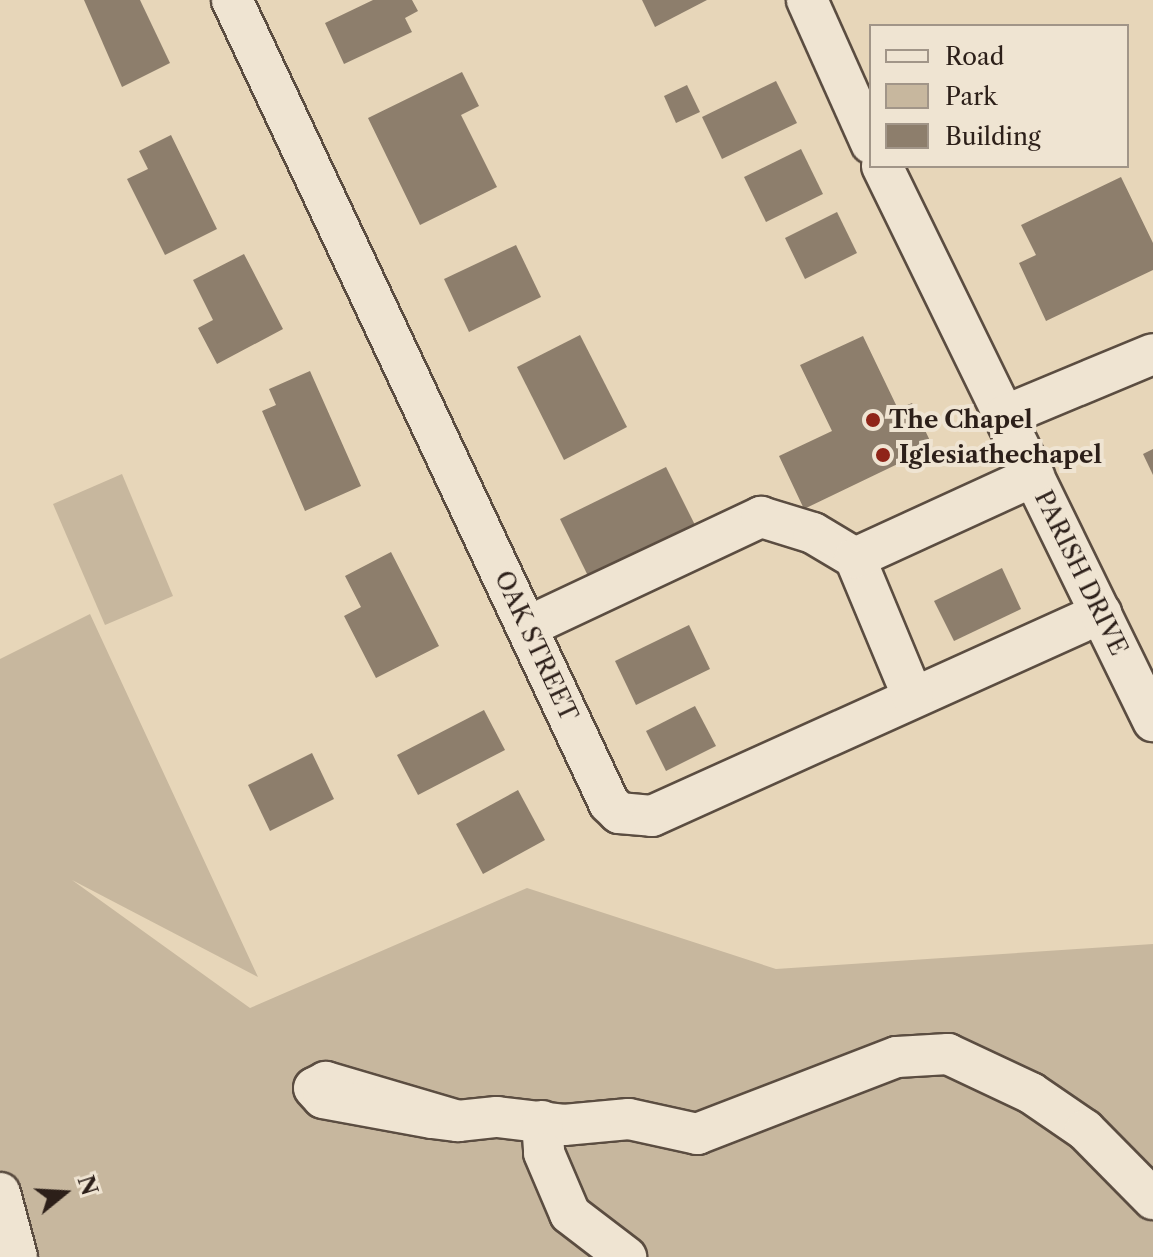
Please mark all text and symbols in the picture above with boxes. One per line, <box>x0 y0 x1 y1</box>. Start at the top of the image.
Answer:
legend <box>869 24 1129 168</box>
text: Road <box>945 42 1004 71</box>
text: Park <box>945 82 997 111</box>
text: Building <box>945 122 1041 151</box>
place label: The Chapel <box>889 406 1033 434</box>
marker: The Chapel <box>864 411 882 429</box>
place label: Iglesiathechapel <box>899 441 1102 469</box>
marker: Iglesiathechapel <box>874 446 892 464</box>
street label: PARISH DRIVE <box>1029 486 1133 660</box>
street label: OAK STREET <box>489 566 583 726</box>
north arrow <box>24 1153 104 1233</box>
text: N <box>72 1172 103 1199</box>

